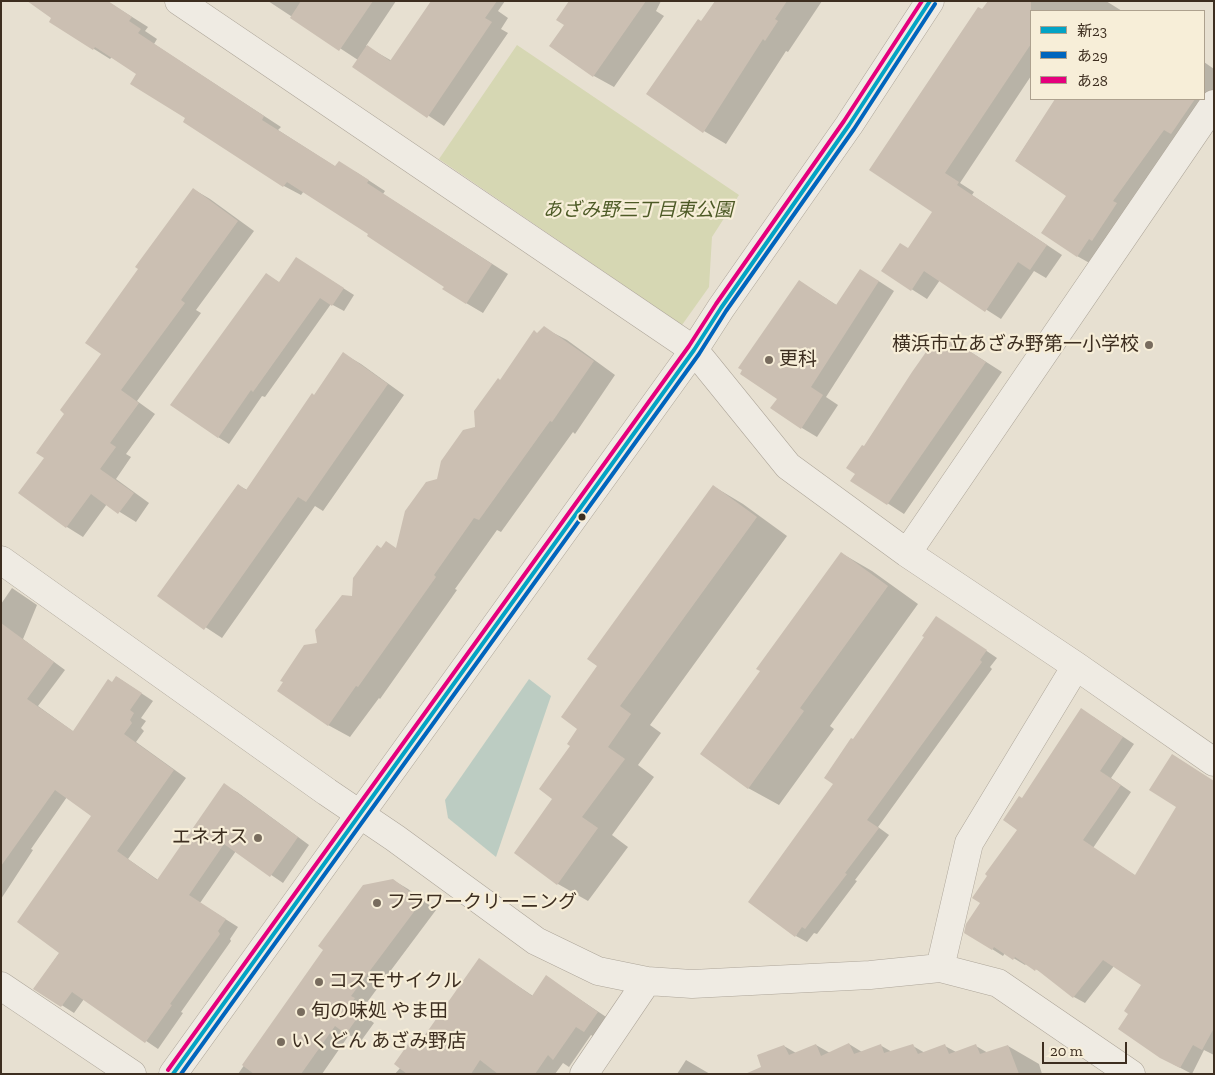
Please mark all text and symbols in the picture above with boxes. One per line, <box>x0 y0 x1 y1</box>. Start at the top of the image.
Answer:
legend <box>1030 10 1205 100</box>
text: 新23 <box>1077 22 1107 40</box>
text: あ29 <box>1077 47 1108 65</box>
text: あ28 <box>1077 72 1108 90</box>
park label: あざみ野三丁目東公園 <box>543 200 733 222</box>
place label: 横浜市立あざみ野第一小学校 <box>892 334 1139 356</box>
marker: 横浜市立あざみ野第一小学校 <box>1143 339 1155 351</box>
place label: 更科 <box>779 349 817 371</box>
marker: 更科 <box>763 354 775 366</box>
unlabelled marker <box>577 512 587 522</box>
place label: エネオス <box>172 827 248 849</box>
marker: エネオス <box>252 832 264 844</box>
place label: フラワークリーニング <box>387 892 577 914</box>
marker: フラワークリーニング <box>371 897 383 909</box>
place label: コスモサイクル <box>329 971 462 993</box>
marker: コスモサイクル <box>313 976 325 988</box>
place label: 旬の味処 やま田 <box>311 1001 448 1023</box>
marker: 旬の味処 やま田 <box>295 1006 307 1018</box>
place label: いくどん あざみ野店 <box>291 1031 466 1053</box>
scale bar <box>1045 1032 1130 1064</box>
marker: いくどん あざみ野店 <box>275 1036 287 1048</box>
text: 20 m <box>1050 1042 1083 1060</box>

